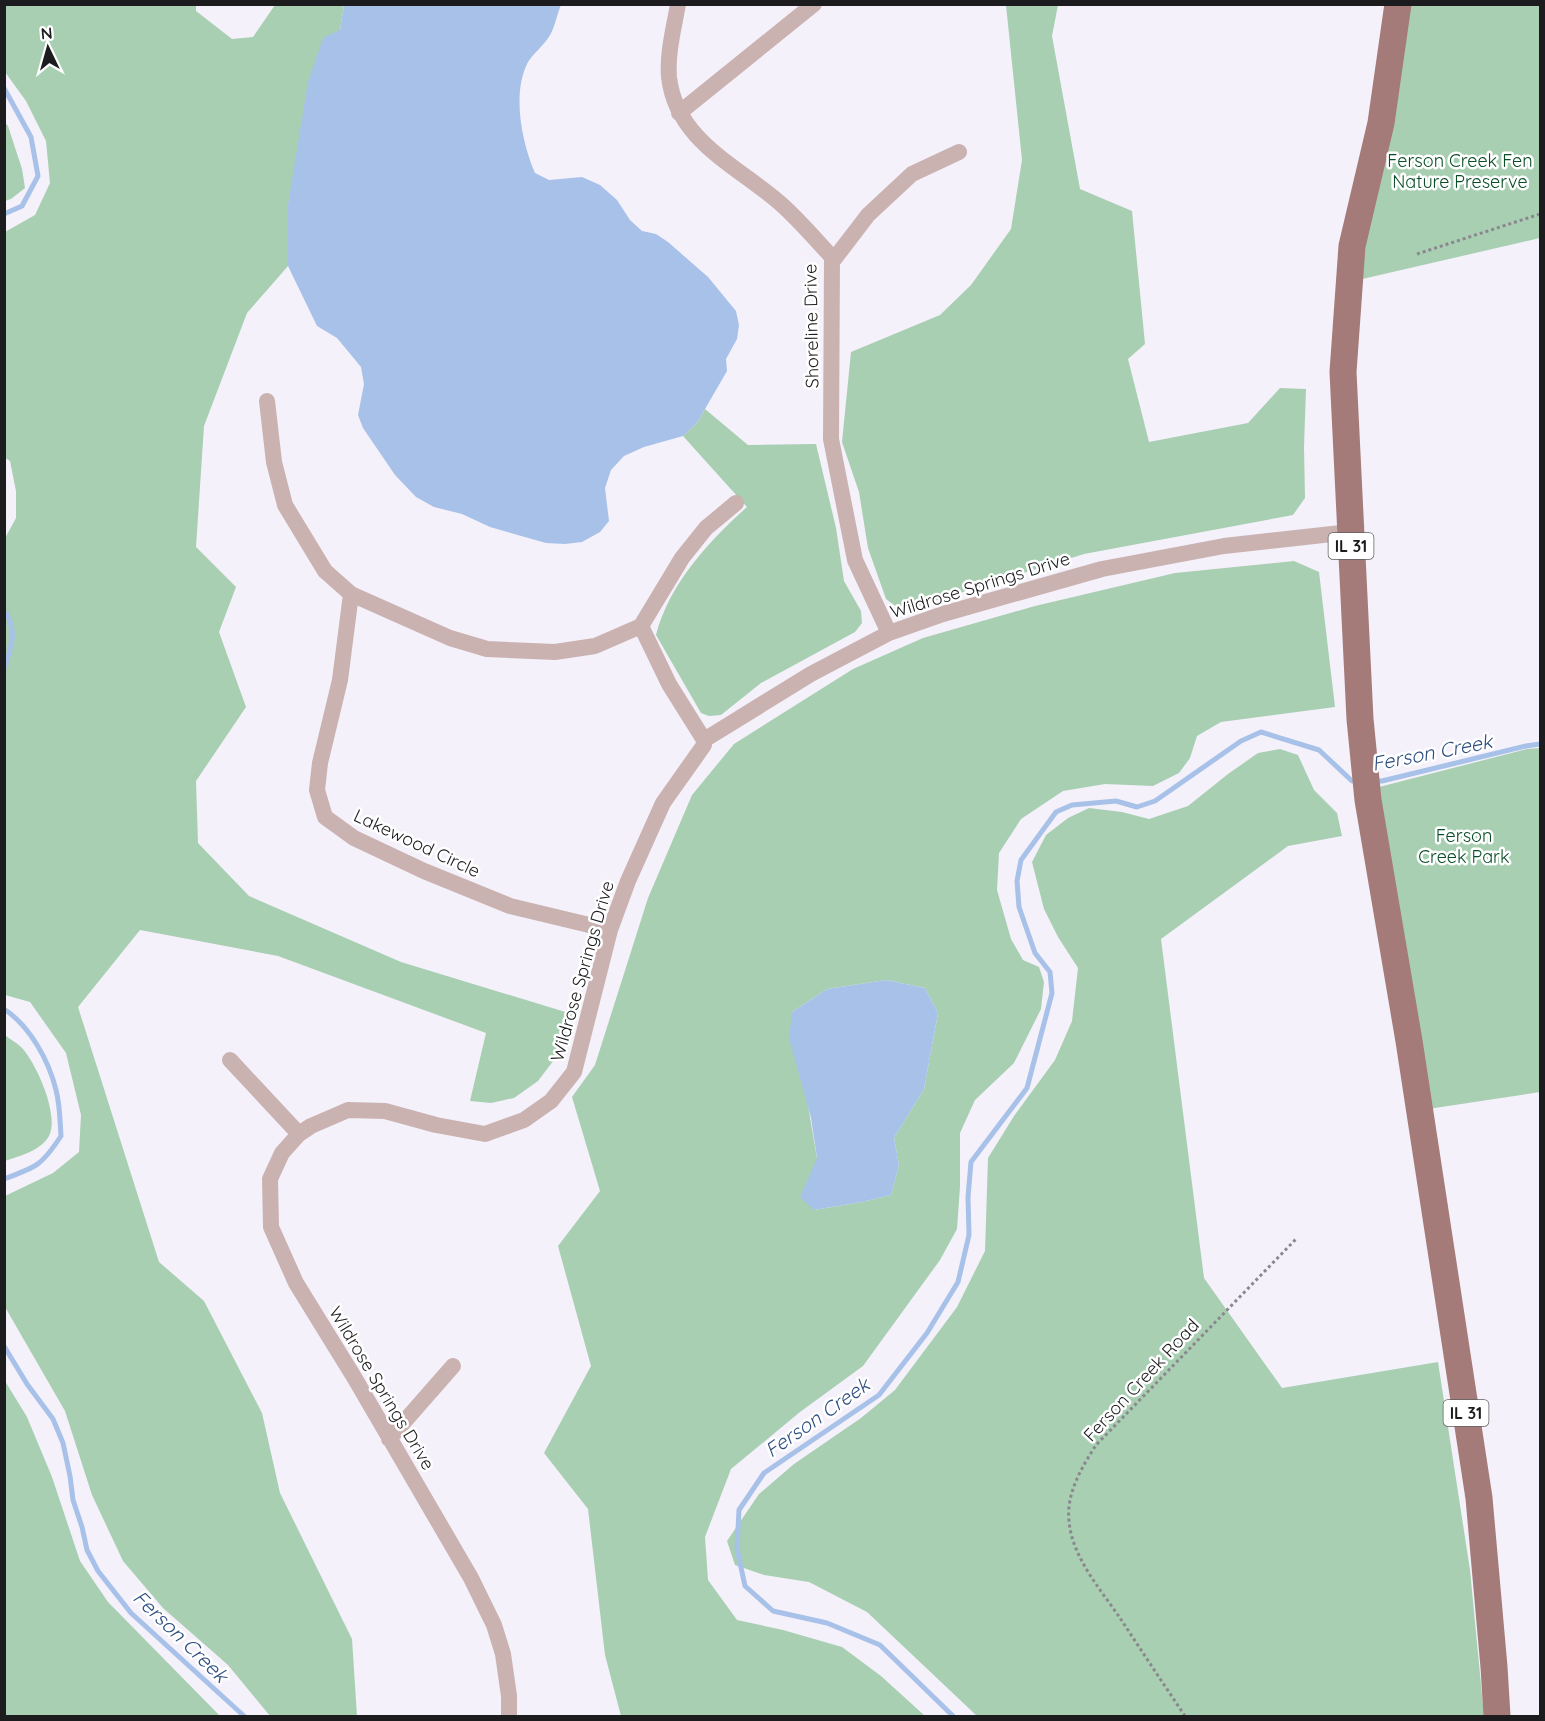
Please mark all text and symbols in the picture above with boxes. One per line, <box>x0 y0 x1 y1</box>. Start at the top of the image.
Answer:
north arrow <box>18 18 78 78</box>
text: N <box>40 23 53 44</box>
park label: Ferson Creek Fen Nature Preserve <box>1387 149 1533 193</box>
street label: Shoreline Drive <box>798 263 824 389</box>
road number: IL 31 <box>1328 533 1374 559</box>
street label: Wildrose Springs Drive <box>887 547 1073 623</box>
water label: Ferson Creek <box>1370 728 1497 776</box>
street label: Lakewood Circle <box>350 804 484 882</box>
park label: Ferson Creek Park <box>1418 824 1510 868</box>
street label: Wildrose Springs Drive <box>545 878 619 1064</box>
street label: Wildrose Springs Drive <box>324 1302 440 1474</box>
street label: Ferson Creek Road <box>1078 1314 1204 1446</box>
water label: Ferson Creek <box>760 1370 876 1462</box>
road number: IL 31 <box>1444 1400 1488 1426</box>
water label: Ferson Creek <box>128 1585 235 1689</box>

